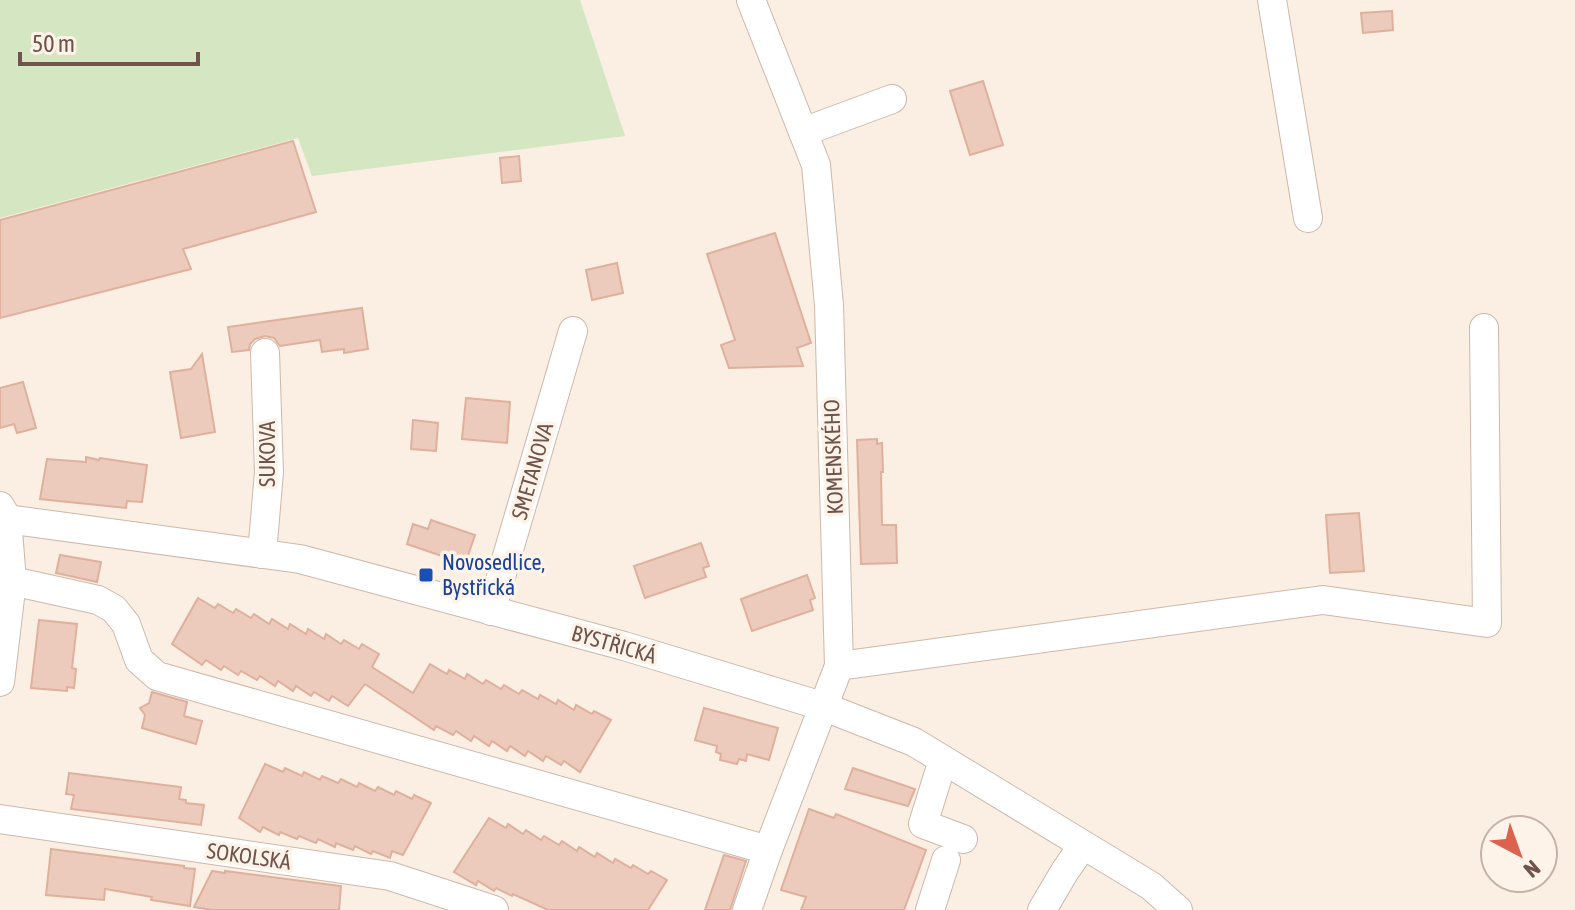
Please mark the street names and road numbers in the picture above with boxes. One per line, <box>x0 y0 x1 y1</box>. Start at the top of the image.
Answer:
street label: KOMENSKÉHO <box>818 399 848 515</box>
street label: SMETANOVA <box>506 419 558 522</box>
street label: SUKOVA <box>254 421 280 487</box>
street label: BYSTŘICKÁ <box>569 619 660 669</box>
street label: SOKOLSKÁ <box>205 837 293 875</box>

